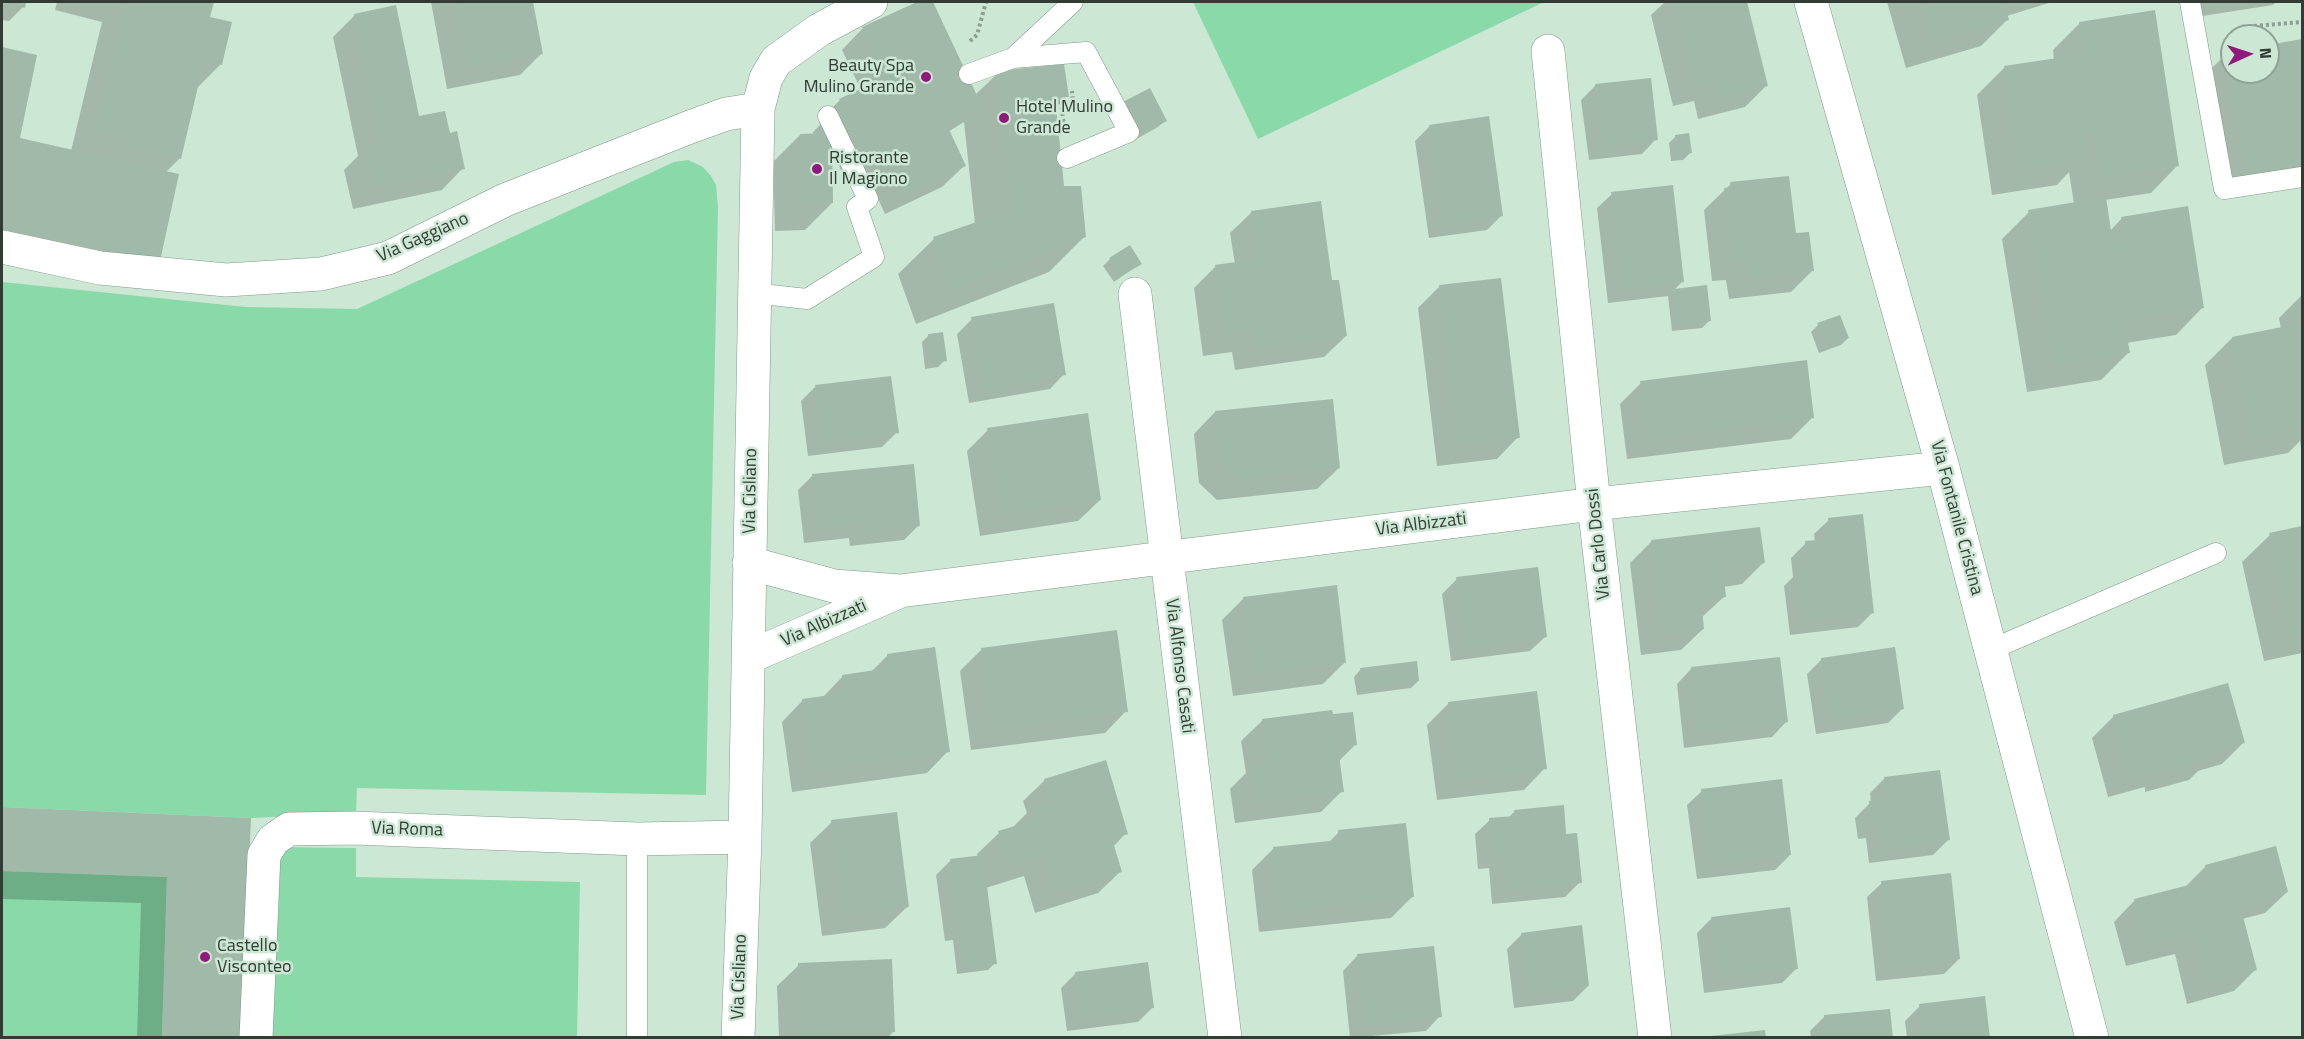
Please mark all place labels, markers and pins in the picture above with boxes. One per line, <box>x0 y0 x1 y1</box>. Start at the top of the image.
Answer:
place label: Beauty Spa Mulino Grande <box>803 56 914 98</box>
marker: Beauty Spa Mulino Grande <box>919 70 933 84</box>
place label: Hotel Mulino Grande <box>1016 97 1113 140</box>
marker: Hotel Mulino Grande <box>997 111 1011 125</box>
place label: Ristorante Il Magiono <box>829 148 908 190</box>
marker: Ristorante Il Magiono <box>810 162 824 176</box>
place label: Castello Visconteo <box>217 936 292 978</box>
marker: Castello Visconteo <box>198 950 212 964</box>

